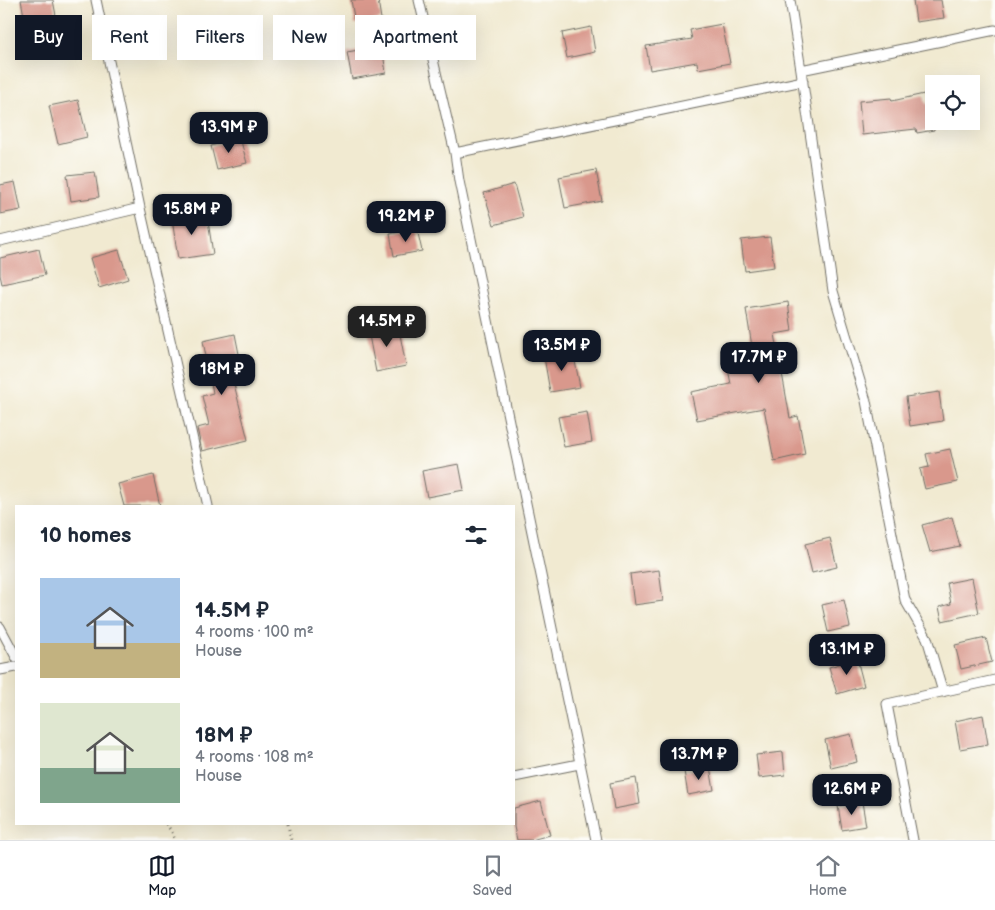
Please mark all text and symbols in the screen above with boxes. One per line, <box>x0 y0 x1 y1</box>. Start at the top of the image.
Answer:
chip: Buy <box>15 15 82 60</box>
chip: Rent <box>92 15 167 60</box>
chip: Filters <box>177 15 263 60</box>
chip: New <box>273 15 345 60</box>
chip: Apartment <box>355 15 476 60</box>
map controls <box>925 75 980 130</box>
button: locate <box>925 75 980 130</box>
pin: 13.9M ₽ <box>183 112 275 154</box>
text: 13.9M ₽ <box>201 118 257 137</box>
pin: 15.8M ₽ <box>146 194 238 236</box>
text: 15.8M ₽ <box>164 200 220 219</box>
pin: 19.2M ₽ <box>360 200 452 243</box>
text: 19.2M ₽ <box>378 207 434 226</box>
pin: 14.5M ₽ <box>341 306 433 348</box>
text: 14.5M ₽ <box>359 312 415 331</box>
pin: 13.5M ₽ <box>516 330 608 372</box>
text: 13.5M ₽ <box>534 336 590 355</box>
pin: 17.7M ₽ <box>713 342 805 384</box>
text: 17.7M ₽ <box>731 348 787 367</box>
pin: 18M ₽ <box>187 354 257 396</box>
text: 18M ₽ <box>200 360 244 379</box>
icon: filters <box>462 521 490 549</box>
text: 10 homes <box>40 523 131 548</box>
icon: home <box>80 598 140 658</box>
text: 14.5M ₽ <box>195 598 269 623</box>
text: 4 rooms · 100 m² <box>195 623 314 642</box>
pin: 13.1M ₽ <box>801 634 893 676</box>
text: 13.1M ₽ <box>820 640 874 659</box>
text: House <box>195 642 242 661</box>
icon: home <box>80 723 140 783</box>
text: 18M ₽ <box>195 723 252 748</box>
pin: 13.7M ₽ <box>653 738 745 781</box>
text: 13.7M ₽ <box>671 745 727 764</box>
text: 4 rooms · 108 m² <box>195 748 314 767</box>
text: House <box>195 767 242 786</box>
pin: 12.6M ₽ <box>806 774 898 816</box>
text: 12.6M ₽ <box>824 780 880 799</box>
tab: Map <box>148 852 176 899</box>
tab: Saved <box>473 852 512 899</box>
tab: Home <box>809 852 847 899</box>

